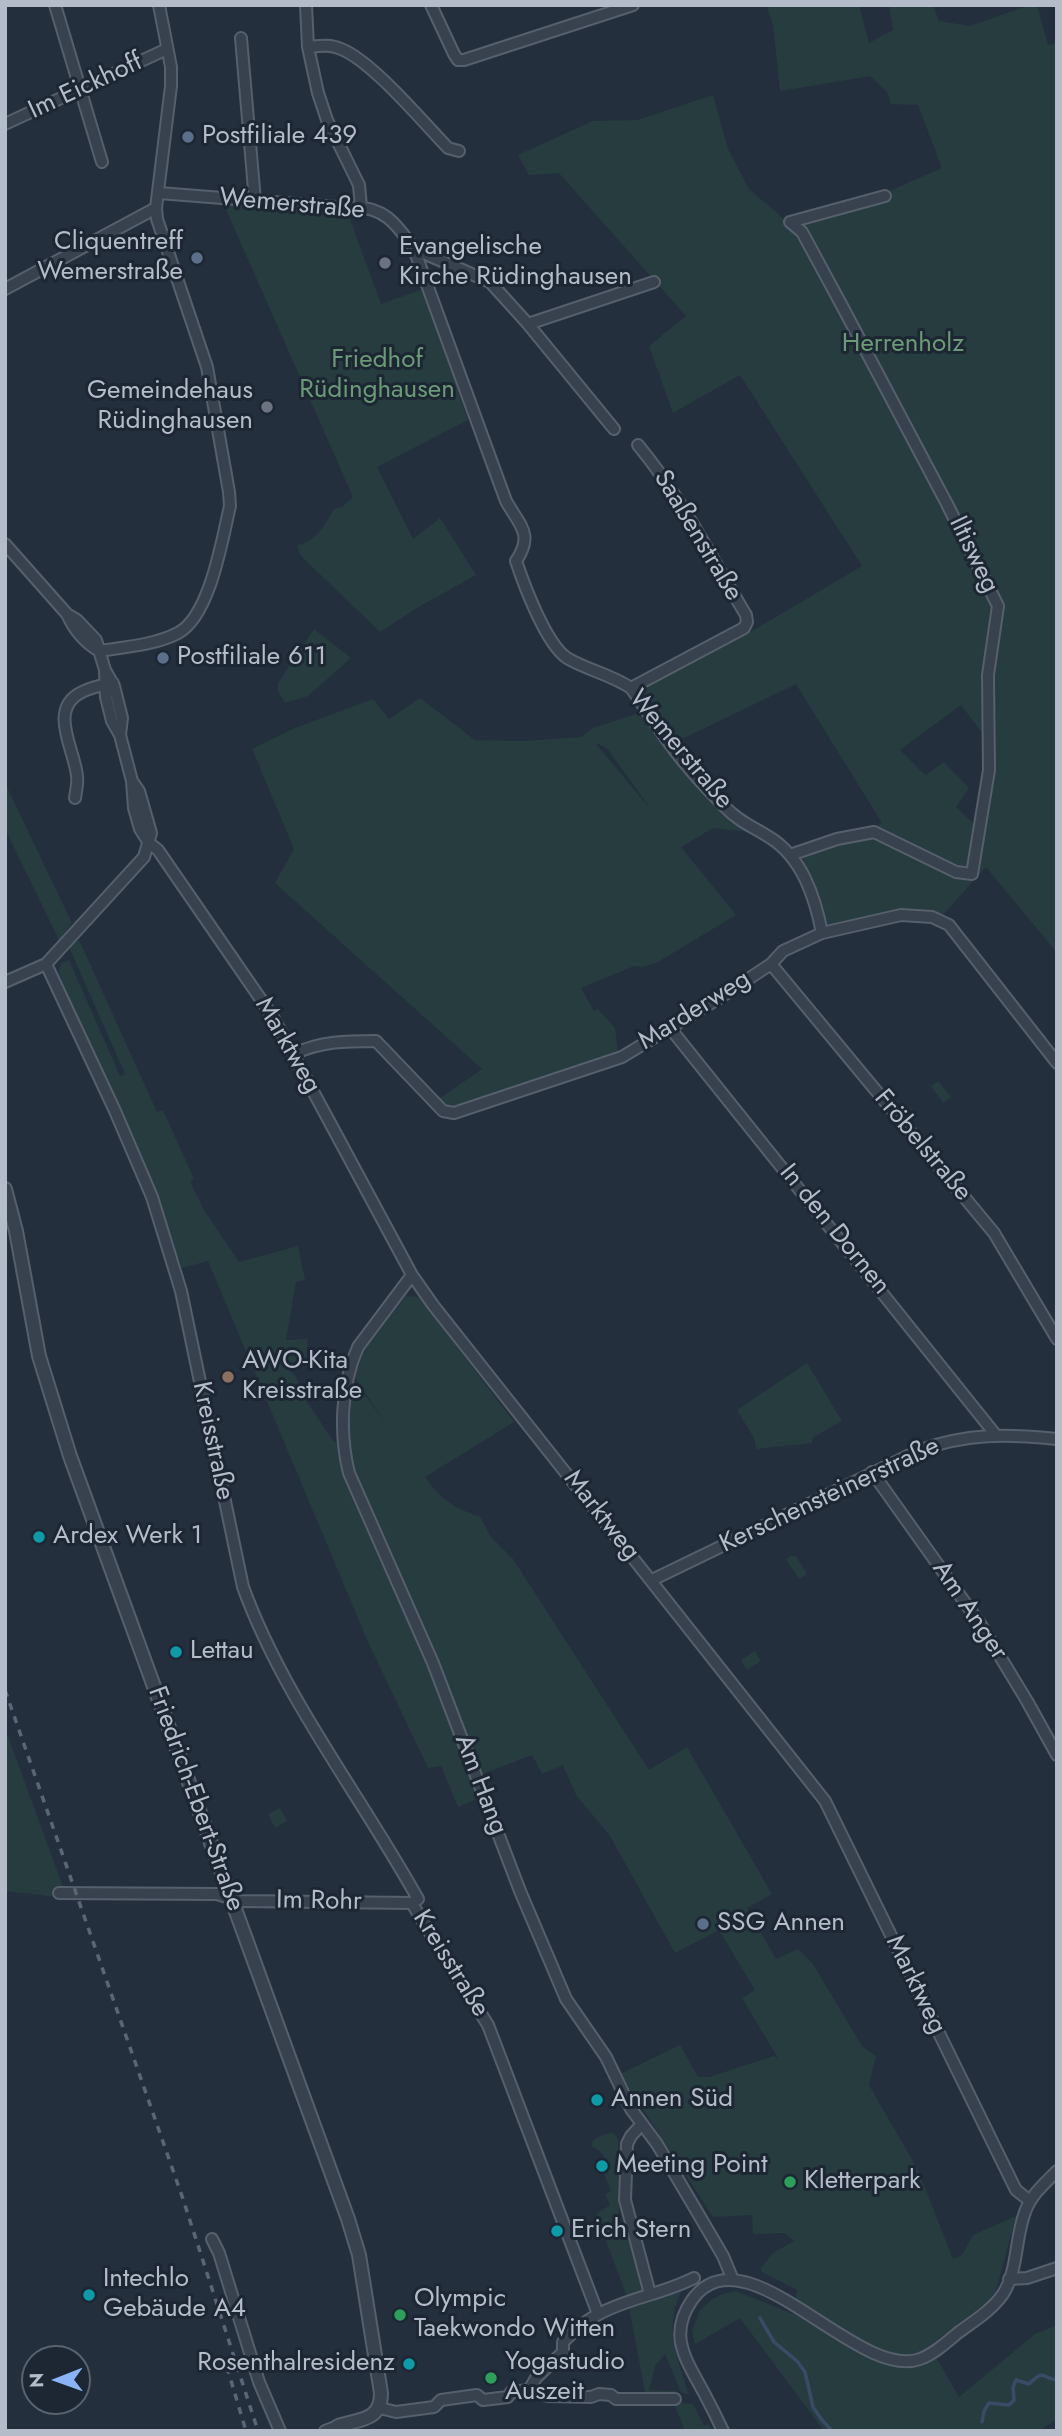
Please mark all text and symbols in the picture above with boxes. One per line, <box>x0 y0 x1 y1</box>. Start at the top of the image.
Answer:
street label: Im Eickhoff <box>24 47 148 127</box>
place label: Postfiliale 439 <box>202 121 357 153</box>
marker: Postfiliale 439 <box>180 129 196 145</box>
street label: Wemerstraße <box>218 183 366 227</box>
place label: Cliquentreff Wemerstraße <box>37 227 183 288</box>
place label: Evangelische Kirche Rüdinghausen <box>399 232 632 294</box>
marker: Cliquentreff Wemerstraße <box>189 250 205 266</box>
marker: Evangelische Kirche Rüdinghausen <box>377 255 393 271</box>
park label: Herrenholz <box>842 329 964 361</box>
park label: Friedhof Rüdinghausen <box>299 345 455 406</box>
place label: Gemeindehaus Rüdinghausen <box>87 376 253 438</box>
marker: Gemeindehaus Rüdinghausen <box>259 399 275 415</box>
street label: Saaßenstraße <box>646 465 748 607</box>
street label: Iltisweg <box>941 512 1005 598</box>
place label: Postfiliale 611 <box>177 642 326 674</box>
marker: Postfiliale 611 <box>155 650 171 666</box>
street label: Wemerstraße <box>621 684 739 816</box>
street label: Marderweg <box>633 964 757 1058</box>
street label: Marktweg <box>247 992 327 1100</box>
street label: Fröbelstraße <box>866 1084 978 1208</box>
street label: In den Dornen <box>772 1158 896 1302</box>
place label: AWO-Kita Kreisstraße <box>242 1346 362 1408</box>
marker: AWO-Kita Kreisstraße <box>220 1369 236 1385</box>
street label: Kreisstraße <box>184 1379 240 1503</box>
street label: Kerschensteinerstraße <box>715 1431 945 1561</box>
street label: Marktweg <box>556 1465 646 1567</box>
place label: Ardex Werk 1 <box>53 1521 203 1553</box>
marker: Ardex Werk 1 <box>31 1529 47 1545</box>
street label: Am Anger <box>924 1555 1014 1667</box>
place label: Lettau <box>190 1636 254 1668</box>
marker: Lettau <box>168 1644 184 1660</box>
street label: Friedrich-Ebert-Straße <box>140 1682 250 1916</box>
street label: Am Hang <box>447 1730 513 1840</box>
street label: Im Rohr <box>276 1886 362 1918</box>
street label: Kreisstraße <box>405 1905 495 2023</box>
place label: SSG Annen <box>717 1908 845 1940</box>
marker: SSG Annen <box>695 1916 711 1932</box>
street label: Marktweg <box>878 1931 952 2039</box>
place label: Annen Süd <box>611 2084 733 2116</box>
marker: Annen Süd <box>589 2092 605 2108</box>
place label: Meeting Point <box>616 2150 767 2182</box>
marker: Meeting Point <box>594 2158 610 2174</box>
place label: Kletterpark <box>804 2166 921 2198</box>
marker: Kletterpark <box>782 2174 798 2190</box>
place label: Erich Stern <box>571 2215 691 2247</box>
marker: Erich Stern <box>549 2223 565 2239</box>
place label: Intechlo Gebäude A4 <box>103 2264 246 2326</box>
place label: Olympic Taekwondo Witten <box>414 2284 615 2346</box>
marker: Intechlo Gebäude A4 <box>81 2287 97 2303</box>
marker: Olympic Taekwondo Witten <box>392 2307 408 2323</box>
north arrow <box>21 2345 91 2415</box>
place label: Yogastudio Auszeit <box>505 2347 625 2408</box>
place label: Rosenthalresidenz <box>197 2348 395 2380</box>
marker: Rosenthalresidenz <box>401 2356 417 2372</box>
marker: Yogastudio Auszeit <box>483 2370 499 2386</box>
text: N <box>23 2373 50 2388</box>

